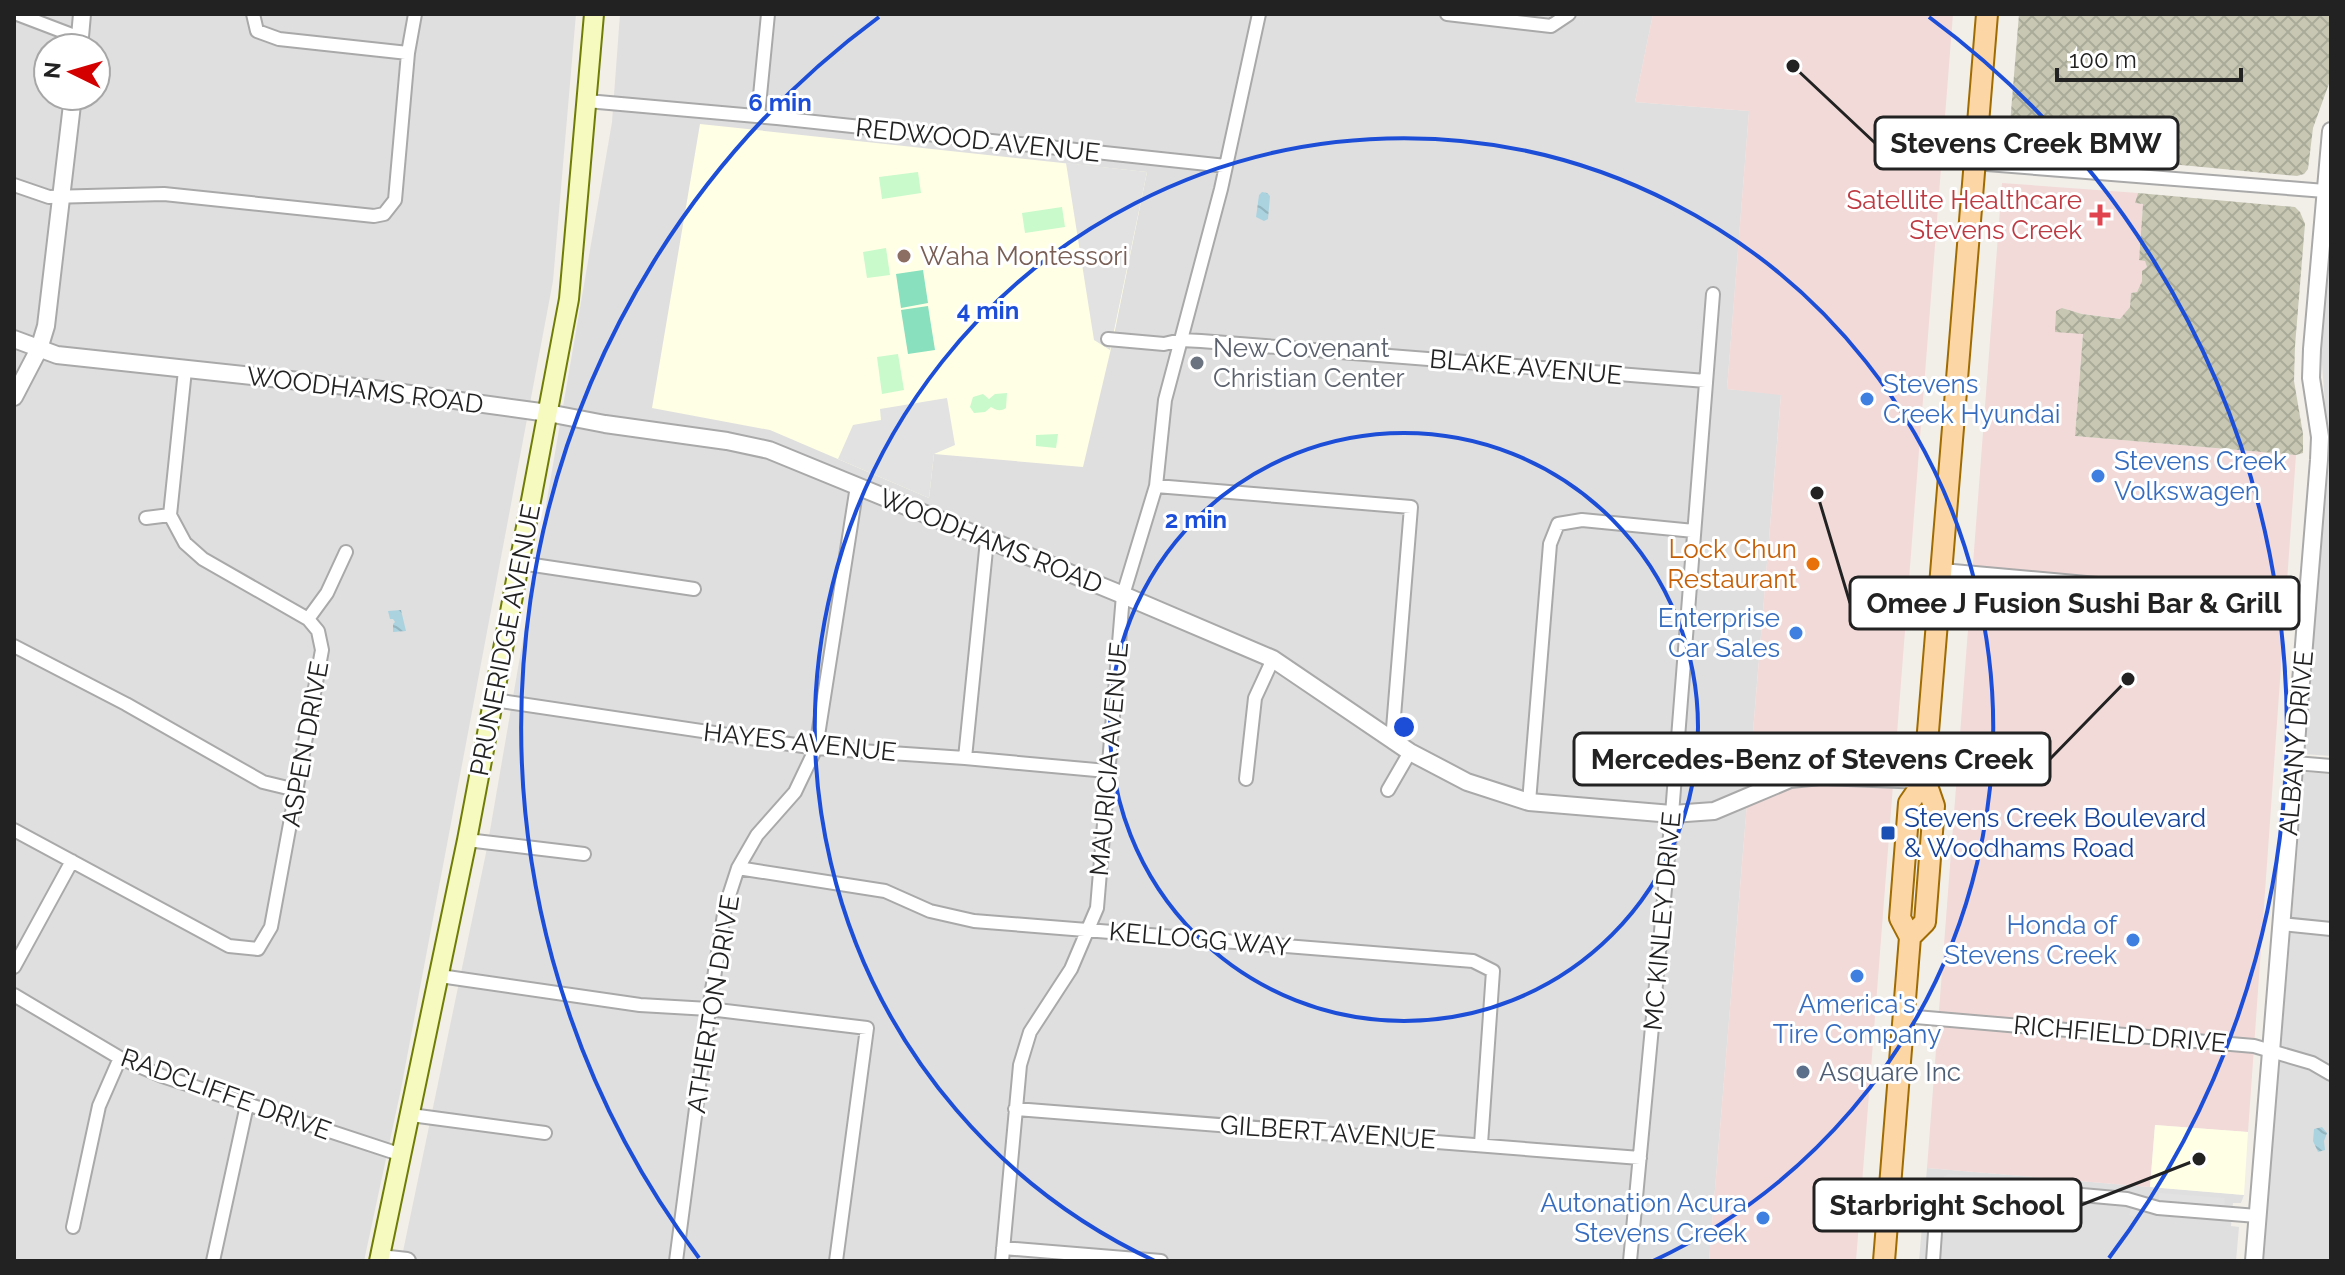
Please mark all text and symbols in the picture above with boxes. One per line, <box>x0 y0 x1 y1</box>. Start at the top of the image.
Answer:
north arrow <box>32 32 112 112</box>
scale bar <box>2057 32 2241 82</box>
text: 100 m <box>2069 45 2137 74</box>
text: N <box>38 61 66 80</box>
text: 6 min <box>748 88 812 117</box>
street label: REDWOOD AVENUE <box>854 112 1102 168</box>
callout: Stevens Creek BMW <box>1875 117 2178 169</box>
text: Stevens Creek BMW <box>1890 127 2162 160</box>
place label: Satellite Healthcare Stevens Creek <box>1846 185 2082 245</box>
marker: Satellite Healthcare Stevens Creek <box>2089 204 2111 226</box>
place label: Waha Montessori <box>920 241 1128 271</box>
marker: Waha Montessori <box>895 247 913 265</box>
text: 4 min <box>957 296 1019 325</box>
place label: New Covenant Christian Center <box>1213 333 1405 393</box>
street label: BLAKE AVENUE <box>1428 344 1624 390</box>
marker: New Covenant Christian Center <box>1188 354 1206 372</box>
street label: WOODHAMS ROAD <box>245 361 485 419</box>
place label: Stevens Creek Hyundai <box>1883 369 2060 429</box>
marker: Stevens Creek Hyundai <box>1858 390 1876 408</box>
place label: Stevens Creek Volkswagen <box>2114 446 2287 506</box>
marker: Stevens Creek Volkswagen <box>2089 467 2107 485</box>
street label: WOODHAMS ROAD <box>875 482 1107 600</box>
street label: PRUNERIDGE AVENUE <box>464 502 546 778</box>
text: 2 min <box>1165 505 1227 534</box>
place label: Lock Chun Restaurant <box>1667 534 1797 594</box>
marker: Lock Chun Restaurant <box>1804 555 1822 573</box>
callout: Omee J Fusion Sushi Bar & Grill <box>1850 577 2299 629</box>
text: Omee J Fusion Sushi Bar & Grill <box>1866 587 2282 620</box>
place label: Enterprise Car Sales <box>1658 603 1780 663</box>
marker: Enterprise Car Sales <box>1787 624 1805 642</box>
street label: MAURICIA AVENUE <box>1084 641 1134 877</box>
street label: ALBANY DRIVE <box>2273 649 2319 837</box>
street label: ASPEN DRIVE <box>276 659 334 829</box>
centre of rings <box>1390 713 1418 741</box>
street label: HAYES AVENUE <box>702 717 898 767</box>
callout: Mercedes-Benz of Stevens Creek <box>1574 733 2050 785</box>
text: Mercedes-Benz of Stevens Creek <box>1591 743 2034 776</box>
place label: Stevens Creek Boulevard & Woodhams Road <box>1904 803 2206 863</box>
street label: MC KINLEY DRIVE <box>1637 810 1687 1032</box>
marker: Stevens Creek Boulevard & Woodhams Road <box>1879 824 1897 842</box>
street label: ATHERTON DRIVE <box>681 893 745 1115</box>
place label: Honda of Stevens Creek <box>1944 910 2118 970</box>
street label: KELLOGG WAY <box>1108 916 1292 962</box>
marker: Honda of Stevens Creek <box>2124 931 2142 949</box>
marker: America's Tire Company <box>1848 967 1866 985</box>
place label: America's Tire Company <box>1773 989 1941 1049</box>
street label: RICHFIELD DRIVE <box>2012 1010 2228 1058</box>
street label: RADCLIFFE DRIVE <box>117 1042 335 1146</box>
place label: Asquare Inc <box>1819 1057 1961 1087</box>
marker: Asquare Inc <box>1794 1063 1812 1081</box>
street label: GILBERT AVENUE <box>1219 1109 1437 1155</box>
callout: Starbright School <box>1814 1179 2081 1231</box>
place label: Autonation Acura Stevens Creek <box>1540 1188 1747 1248</box>
text: Starbright School <box>1830 1189 2065 1222</box>
marker: Autonation Acura Stevens Creek <box>1754 1209 1772 1227</box>

